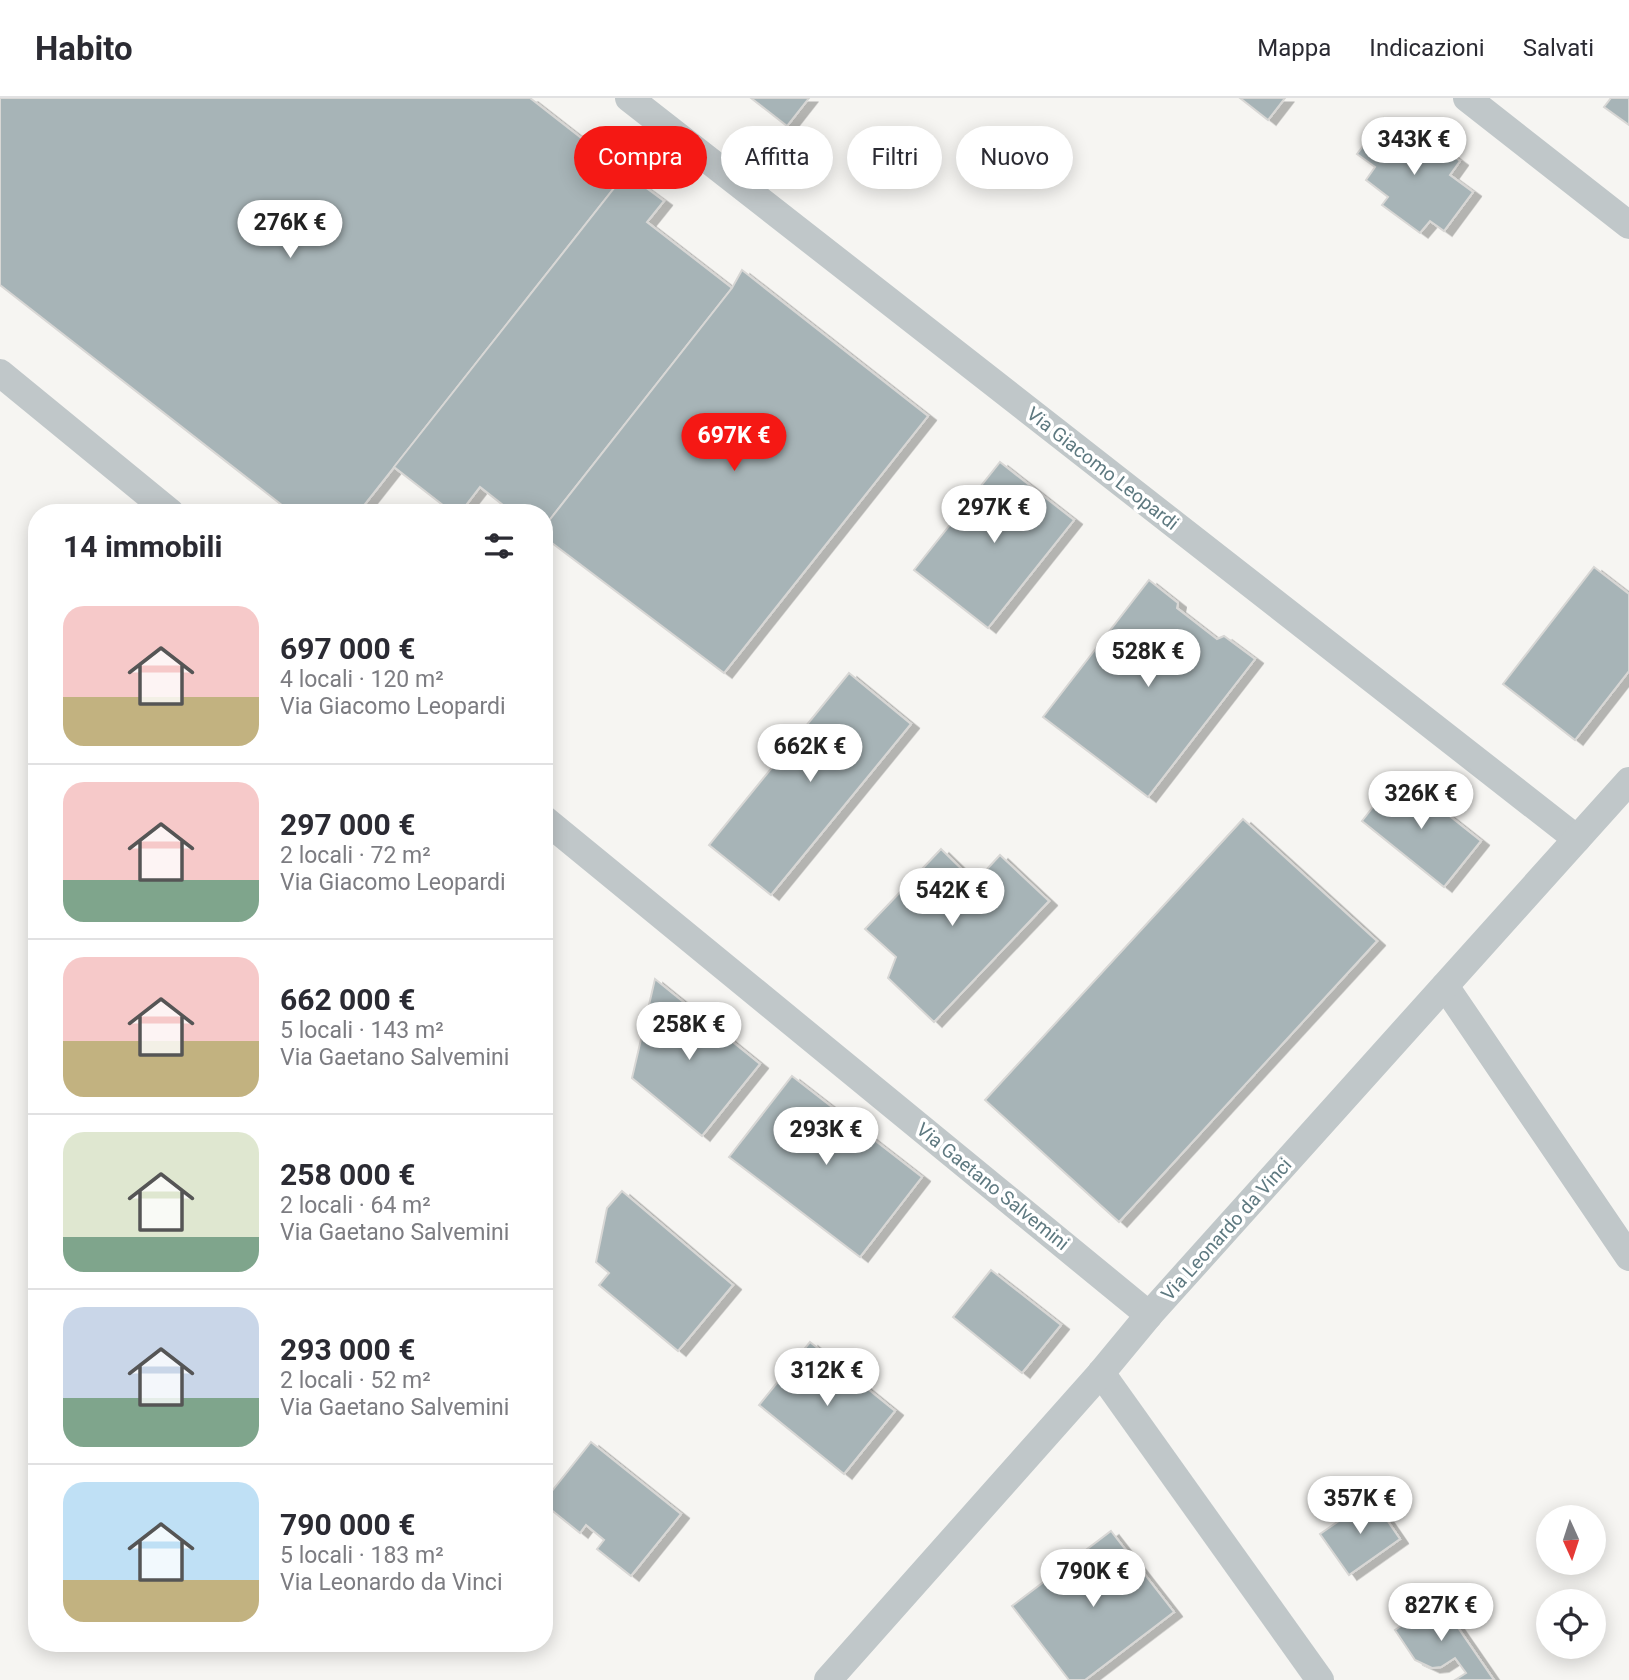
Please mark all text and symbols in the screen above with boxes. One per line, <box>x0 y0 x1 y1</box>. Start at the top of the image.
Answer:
text: Habito <box>35 29 133 68</box>
text: Mappa <box>1257 34 1331 62</box>
text: Indicazioni <box>1369 34 1485 62</box>
text: Salvati <box>1523 34 1594 62</box>
pin: 343K € <box>1357 118 1471 177</box>
chip: Compra <box>574 126 707 189</box>
chip: Affitta <box>721 126 833 189</box>
chip: Filtri <box>847 126 942 189</box>
chip: Nuovo <box>956 126 1073 189</box>
text: 343K € <box>1377 126 1451 153</box>
pin: 276K € <box>233 200 347 260</box>
text: 276K € <box>253 209 327 236</box>
street label: Via Giacomo Leopardi <box>1022 402 1183 535</box>
pin: 697K € <box>677 414 791 473</box>
text: 697K € <box>697 422 771 449</box>
pin: 297K € <box>937 486 1051 545</box>
text: 297K € <box>957 494 1031 521</box>
icon: filters <box>480 527 518 565</box>
text: 14 immobili <box>63 529 222 564</box>
pin: 528K € <box>1091 630 1205 689</box>
text: 697 000 € <box>280 631 415 666</box>
icon: home <box>119 634 203 718</box>
text: 528K € <box>1111 638 1185 665</box>
text: 4 locali · 120 m² <box>280 666 444 693</box>
text: Via Giacomo Leopardi <box>280 693 506 720</box>
pin: 662K € <box>753 724 867 784</box>
text: 662K € <box>773 733 847 760</box>
pin: 326K € <box>1364 772 1478 831</box>
text: 326K € <box>1384 780 1458 807</box>
text: 297 000 € <box>280 807 415 842</box>
icon: home <box>119 810 203 894</box>
text: 2 locali · 72 m² <box>280 842 431 869</box>
pin: 542K € <box>895 868 1009 928</box>
text: Via Giacomo Leopardi <box>280 869 506 896</box>
text: 542K € <box>915 877 989 904</box>
text: 662 000 € <box>280 982 415 1017</box>
icon: home <box>119 985 203 1069</box>
pin: 258K € <box>632 1002 746 1062</box>
text: 258K € <box>652 1011 726 1038</box>
text: 5 locali · 143 m² <box>280 1017 444 1044</box>
text: Via Gaetano Salvemini <box>280 1044 509 1071</box>
pin: 293K € <box>769 1108 883 1167</box>
text: 293K € <box>789 1116 863 1143</box>
street label: Via Gaetano Salvemini <box>912 1118 1074 1255</box>
street label: Via Leonardo da Vinci <box>1156 1153 1296 1305</box>
text: 258 000 € <box>280 1157 415 1192</box>
icon: home <box>119 1160 203 1244</box>
text: 2 locali · 64 m² <box>280 1192 431 1219</box>
text: Via Gaetano Salvemini <box>280 1219 509 1246</box>
text: 293 000 € <box>280 1332 415 1367</box>
icon: home <box>119 1335 203 1419</box>
pin: 312K € <box>770 1348 884 1408</box>
text: 312K € <box>790 1357 864 1384</box>
text: 2 locali · 52 m² <box>280 1367 431 1394</box>
text: Via Gaetano Salvemini <box>280 1394 509 1421</box>
pin: 357K € <box>1303 1476 1417 1536</box>
text: 357K € <box>1323 1485 1397 1512</box>
north arrow <box>1536 1505 1606 1575</box>
map controls <box>1536 1505 1606 1659</box>
text: 790 000 € <box>280 1507 415 1542</box>
icon: home <box>119 1510 203 1594</box>
text: 5 locali · 183 m² <box>280 1542 444 1569</box>
pin: 790K € <box>1036 1550 1150 1609</box>
text: 790K € <box>1056 1558 1130 1585</box>
text: Via Leonardo da Vinci <box>280 1569 503 1596</box>
pin: 827K € <box>1384 1584 1498 1643</box>
button: locate <box>1536 1589 1606 1659</box>
text: 827K € <box>1404 1592 1478 1619</box>

